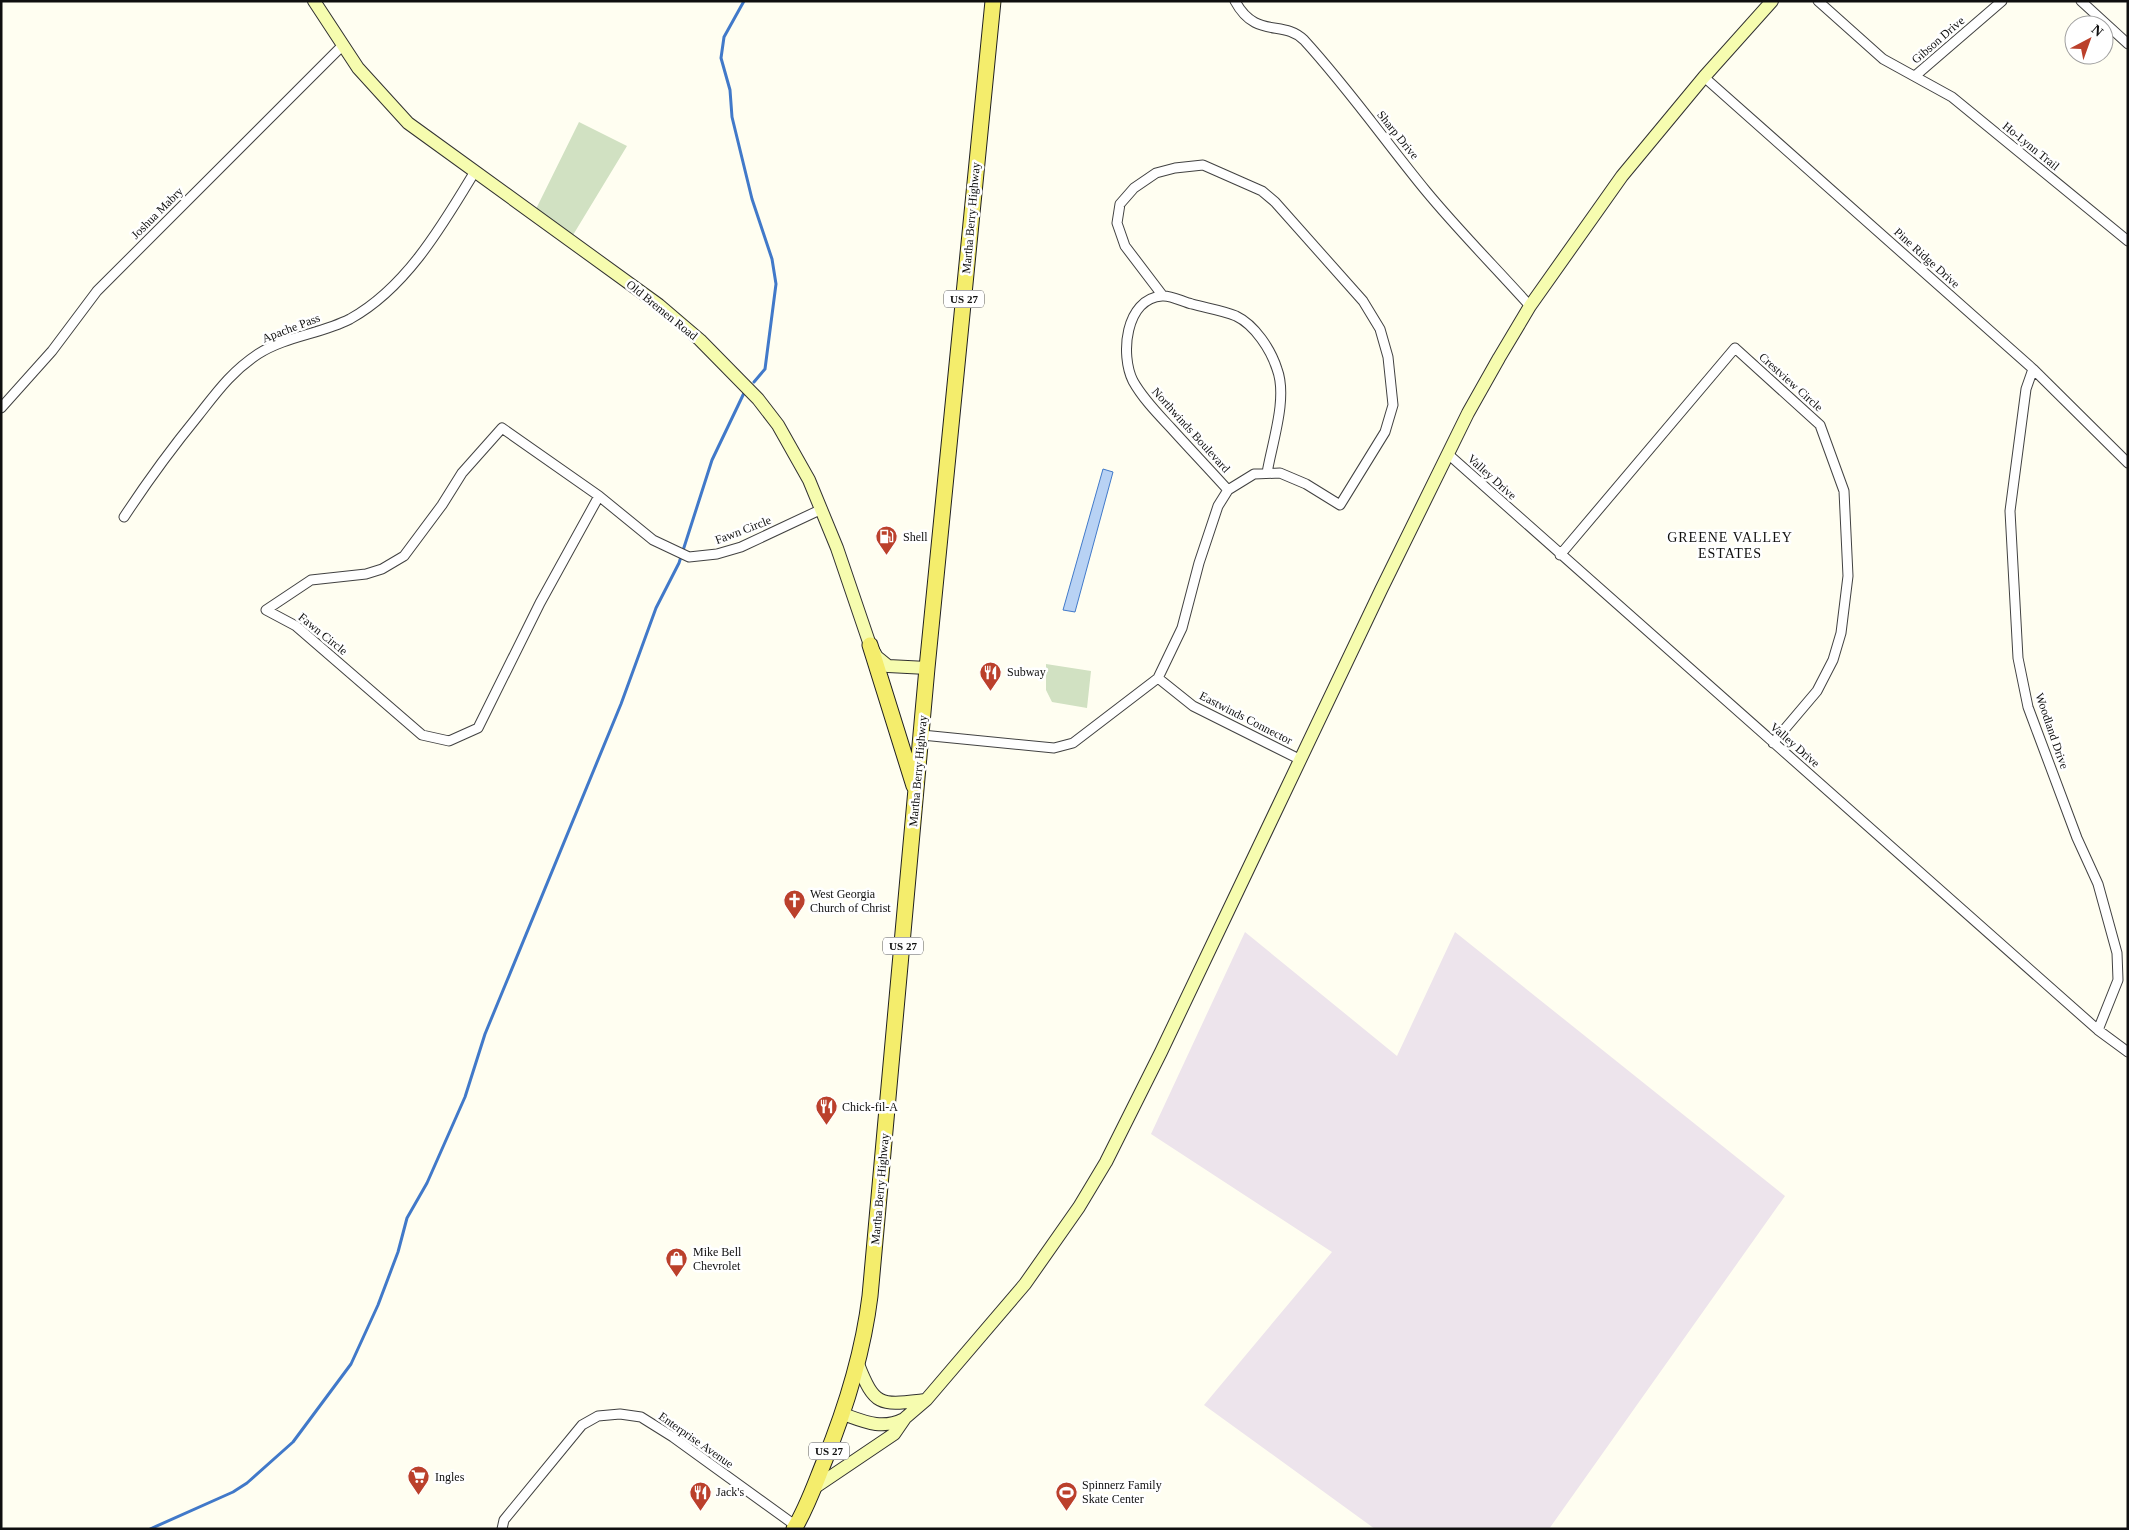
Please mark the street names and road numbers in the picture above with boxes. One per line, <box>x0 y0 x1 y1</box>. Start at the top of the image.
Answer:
street label: Gibson Drive <box>1909 13 1967 67</box>
street label: Sharp Drive <box>1374 108 1422 162</box>
street label: Ho-Lynn Trail <box>2000 119 2063 174</box>
street label: Martha Berry Highway <box>959 162 983 274</box>
street label: Joshua Mabry <box>128 184 186 242</box>
street label: Pine Ridge Drive <box>1891 225 1963 291</box>
street label: Old Bremen Road <box>624 277 700 343</box>
road number: US 27 <box>944 290 984 308</box>
street label: Apache Pass <box>260 310 322 345</box>
street label: Crestview Circle <box>1756 350 1826 414</box>
street label: Northwinds Boulevard <box>1149 385 1233 475</box>
street label: Valley Drive <box>1465 451 1519 503</box>
street label: Fawn Circle <box>713 513 773 547</box>
street label: Fawn Circle <box>296 610 350 658</box>
street label: Eastwinds Connector <box>1197 689 1295 747</box>
street label: Woodland Drive <box>2032 691 2072 771</box>
street label: Martha Berry Highway <box>906 715 930 827</box>
street label: Valley Drive <box>1767 720 1823 770</box>
road number: US 27 <box>883 938 923 954</box>
street label: Martha Berry Highway <box>868 1133 892 1245</box>
street label: Enterprise Avenue <box>656 1409 736 1471</box>
road number: US 27 <box>809 1442 849 1460</box>

